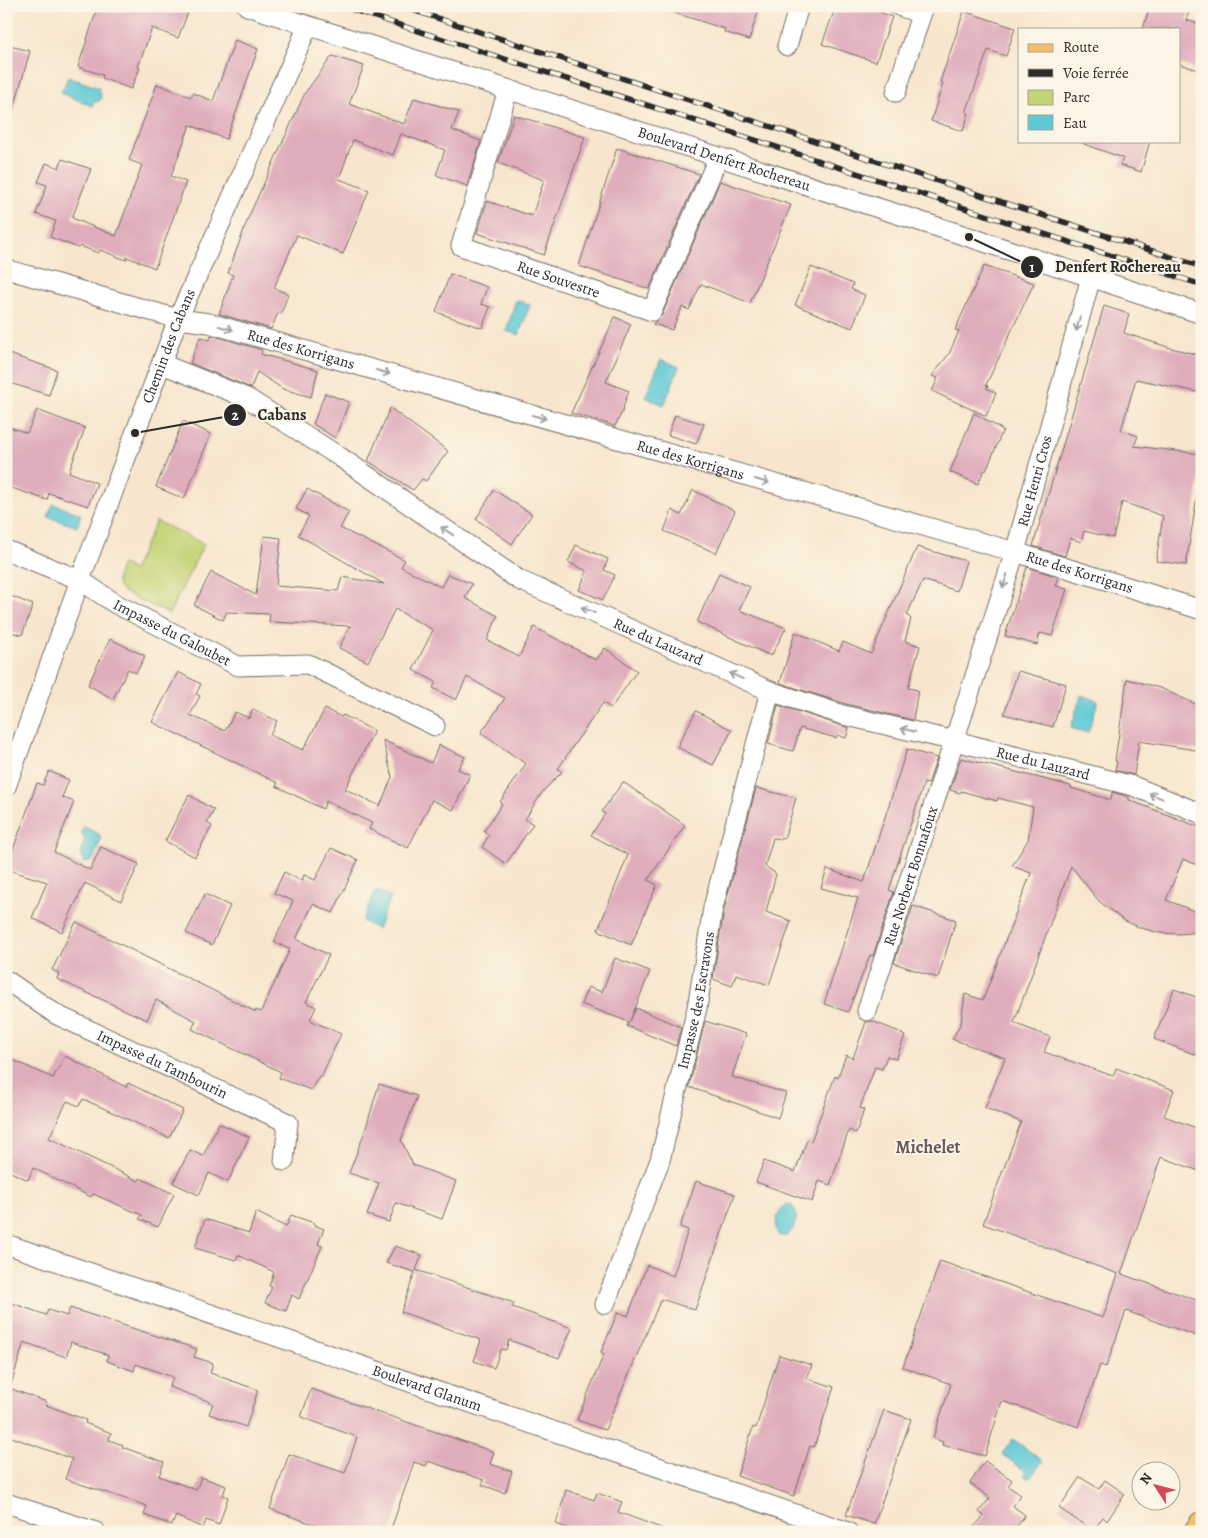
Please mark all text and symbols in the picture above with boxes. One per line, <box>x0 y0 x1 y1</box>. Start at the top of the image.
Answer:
legend <box>1018 28 1180 142</box>
text: Route <box>1063 37 1099 57</box>
text: Voie ferrée <box>1062 63 1129 83</box>
text: Parc <box>1063 87 1090 107</box>
text: Eau <box>1063 113 1088 133</box>
street label: Boulevard Denfert Rochereau <box>635 122 814 196</box>
callout: Denfert Rochereau <box>1020 251 1191 282</box>
street label: Rue Souvestre <box>514 256 603 303</box>
text: Denfert Rochereau <box>1055 256 1181 278</box>
text: 1 <box>1029 257 1035 277</box>
street label: Chemin des Cabans <box>137 286 200 406</box>
one-way arrow <box>1073 316 1082 332</box>
one-way arrow <box>218 324 234 333</box>
street label: Rue des Korrigans <box>245 324 357 374</box>
one-way arrow <box>374 368 390 378</box>
callout: Cabans <box>223 399 317 430</box>
text: Cabans <box>257 404 307 426</box>
text: 2 <box>231 405 239 425</box>
one-way arrow <box>530 413 546 422</box>
street label: Rue Henri Cros <box>1013 433 1057 529</box>
street label: Rue des Korrigans <box>634 435 747 485</box>
one-way arrow <box>754 476 770 486</box>
one-way arrow <box>440 526 454 536</box>
street label: Rue des Korrigans <box>1024 546 1136 598</box>
one-way arrow <box>1000 573 1010 589</box>
street label: Impasse du Galoubet <box>110 594 234 671</box>
one-way arrow <box>581 605 596 615</box>
street label: Rue du Lauzard <box>610 613 707 670</box>
one-way arrow <box>729 671 744 681</box>
one-way arrow <box>900 725 916 734</box>
street label: Rue du Lauzard <box>994 742 1093 785</box>
one-way arrow <box>1149 790 1164 799</box>
street label: Rue Norbert Bonnafoux <box>879 804 942 948</box>
street label: Impasse des Escravons <box>672 930 719 1071</box>
street label: Impasse du Tambourin <box>94 1025 231 1103</box>
district label: Michelet <box>895 1135 961 1159</box>
street label: Boulevard Glanum <box>370 1360 485 1416</box>
north arrow <box>1130 1460 1180 1510</box>
text: N <box>1135 1469 1157 1488</box>

